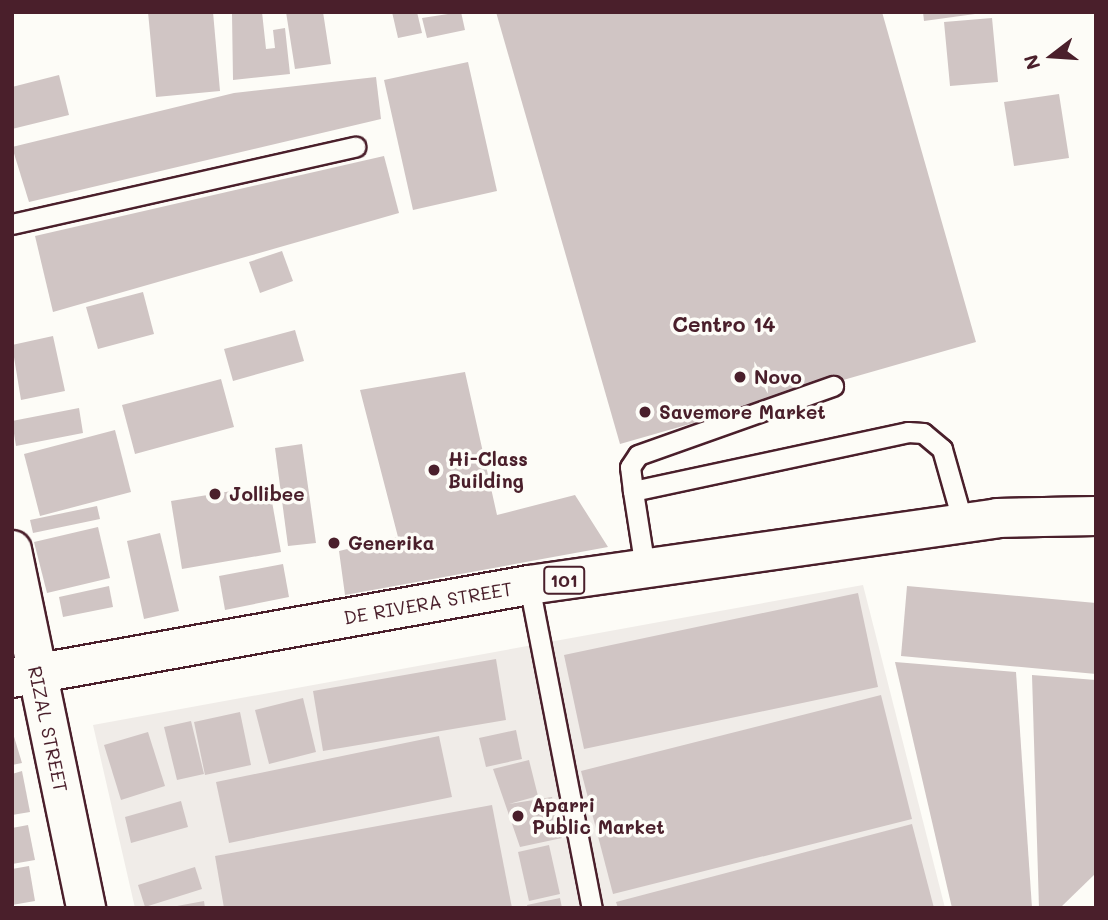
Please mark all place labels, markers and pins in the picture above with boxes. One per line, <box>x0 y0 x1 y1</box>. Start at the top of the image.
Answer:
place label: Novo <box>754 366 802 388</box>
marker: Novo <box>732 369 748 385</box>
place label: Savemore Market <box>659 401 826 423</box>
marker: Savemore Market <box>637 404 653 420</box>
place label: Hi-Class Building <box>448 448 528 492</box>
marker: Hi-Class Building <box>426 462 442 478</box>
place label: Jollibee <box>229 483 304 505</box>
marker: Jollibee <box>207 486 223 502</box>
place label: Generika <box>348 532 434 554</box>
marker: Generika <box>326 535 342 551</box>
place label: Aparri Public Market <box>532 794 665 838</box>
marker: Aparri Public Market <box>510 808 526 824</box>

